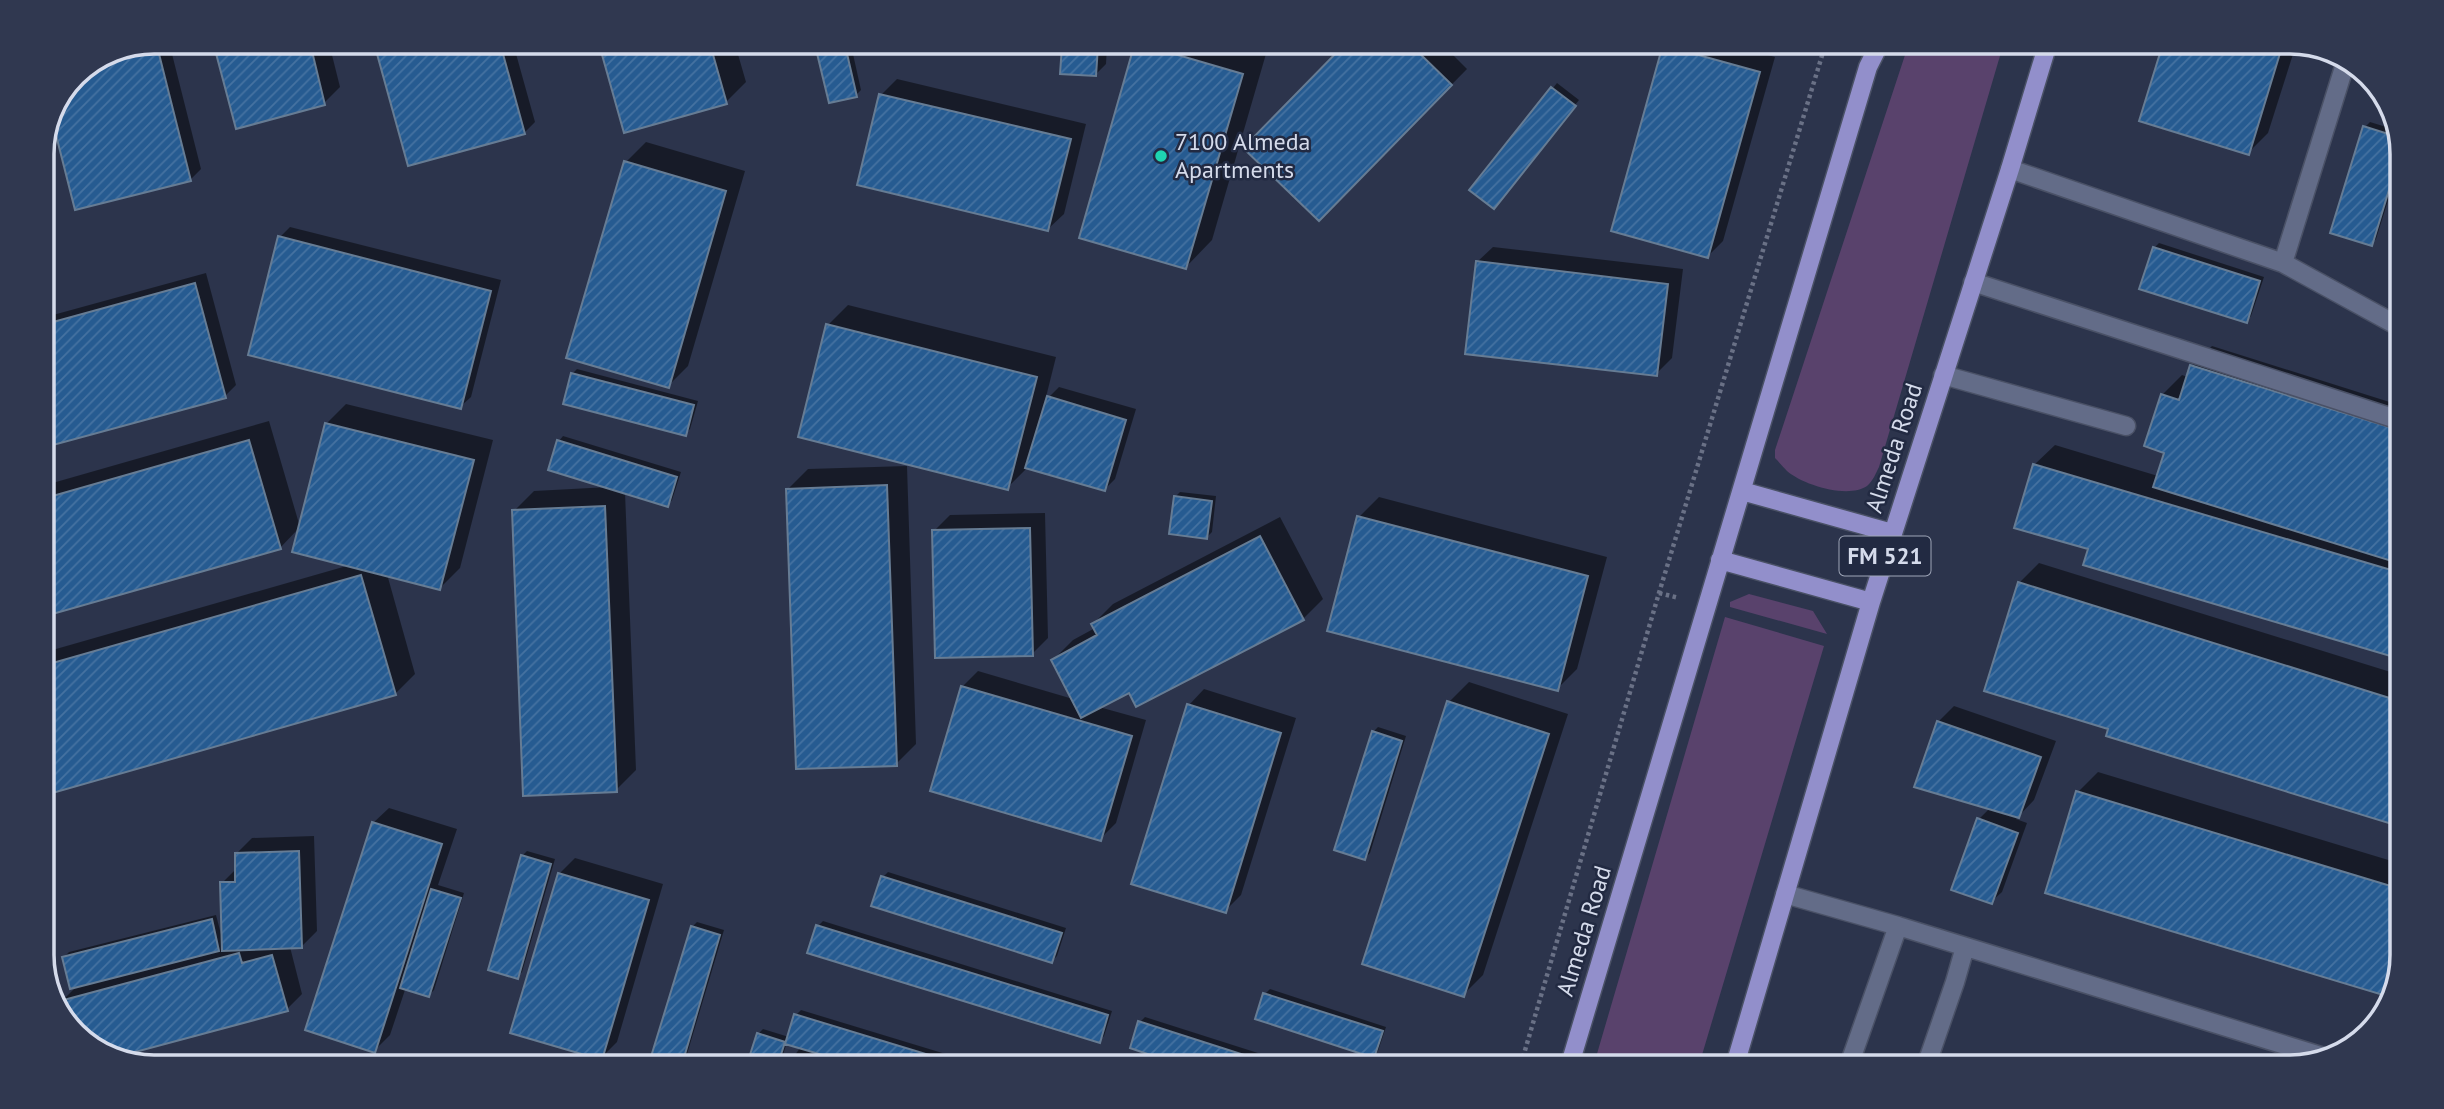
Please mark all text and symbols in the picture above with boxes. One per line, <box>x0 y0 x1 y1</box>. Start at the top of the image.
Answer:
place label: 7100 Almeda Apartments <box>1175 126 1311 185</box>
marker: 7100 Almeda Apartments <box>1153 148 1169 164</box>
street label: Almeda Road <box>1858 379 1929 517</box>
road number: FM 521 <box>1840 536 1930 576</box>
street label: Almeda Road <box>1549 862 1618 1000</box>

